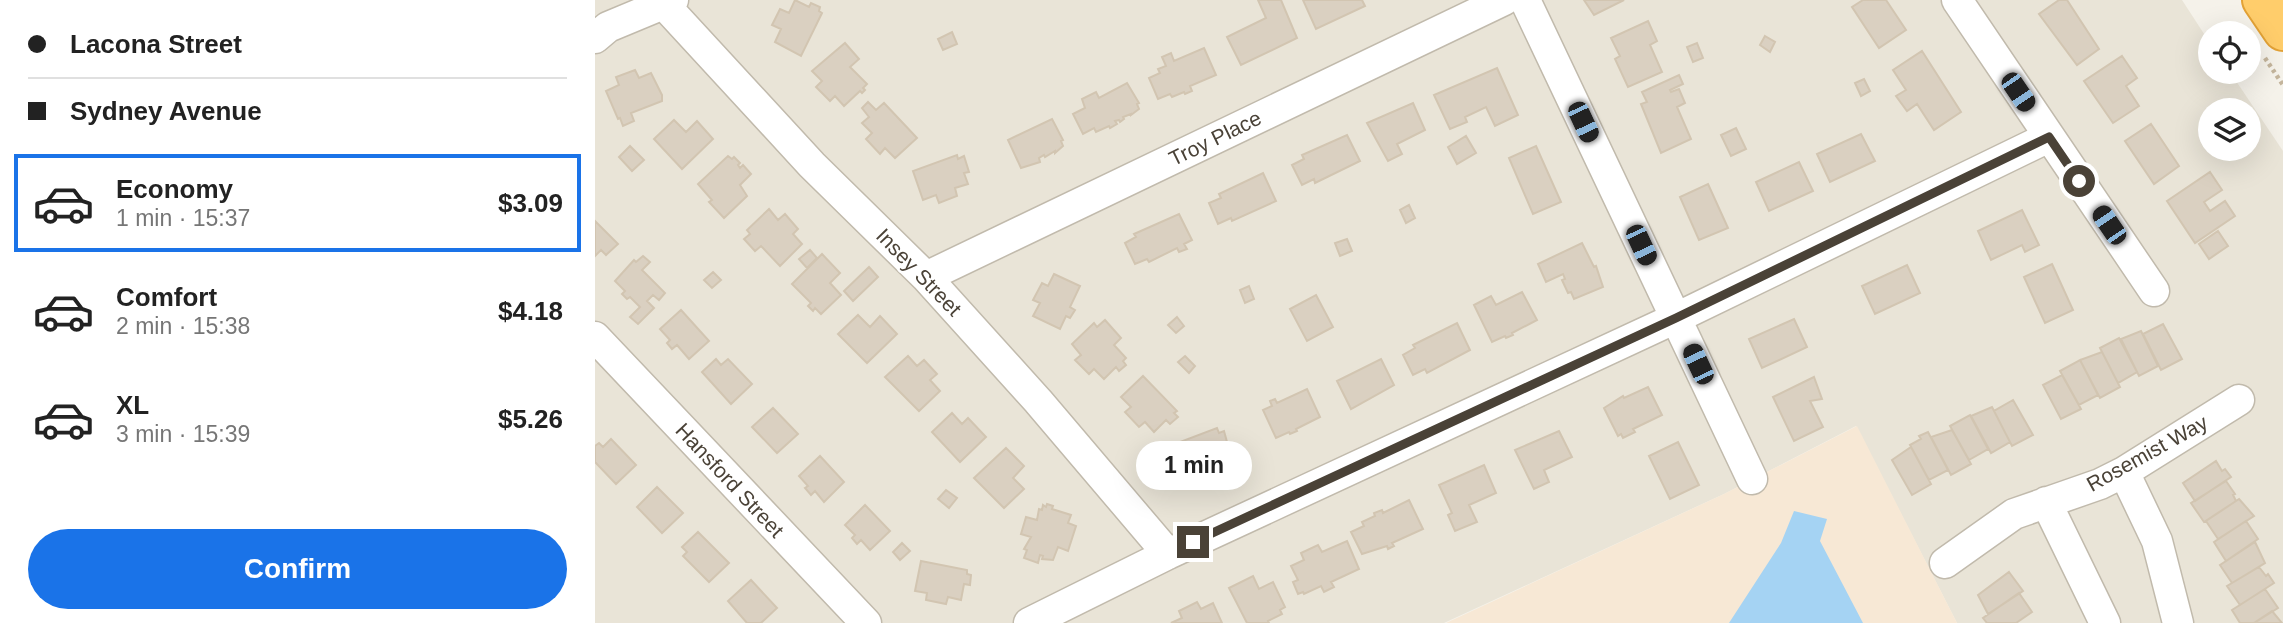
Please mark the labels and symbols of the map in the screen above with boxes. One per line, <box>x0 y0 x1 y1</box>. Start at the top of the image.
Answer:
car <box>1998 69 2039 115</box>
car <box>1565 99 1602 145</box>
street label: Troy Place <box>1165 106 1265 170</box>
route start <box>2063 165 2095 197</box>
car <box>2089 202 2130 248</box>
car <box>1623 222 1660 268</box>
street label: Insey Street <box>872 224 966 320</box>
car <box>1680 341 1717 387</box>
street label: Rosemist Way <box>2083 410 2212 496</box>
street label: Hansford Street <box>671 418 789 542</box>
callout: 1 min <box>1135 440 1251 490</box>
route end <box>1177 526 1209 558</box>

